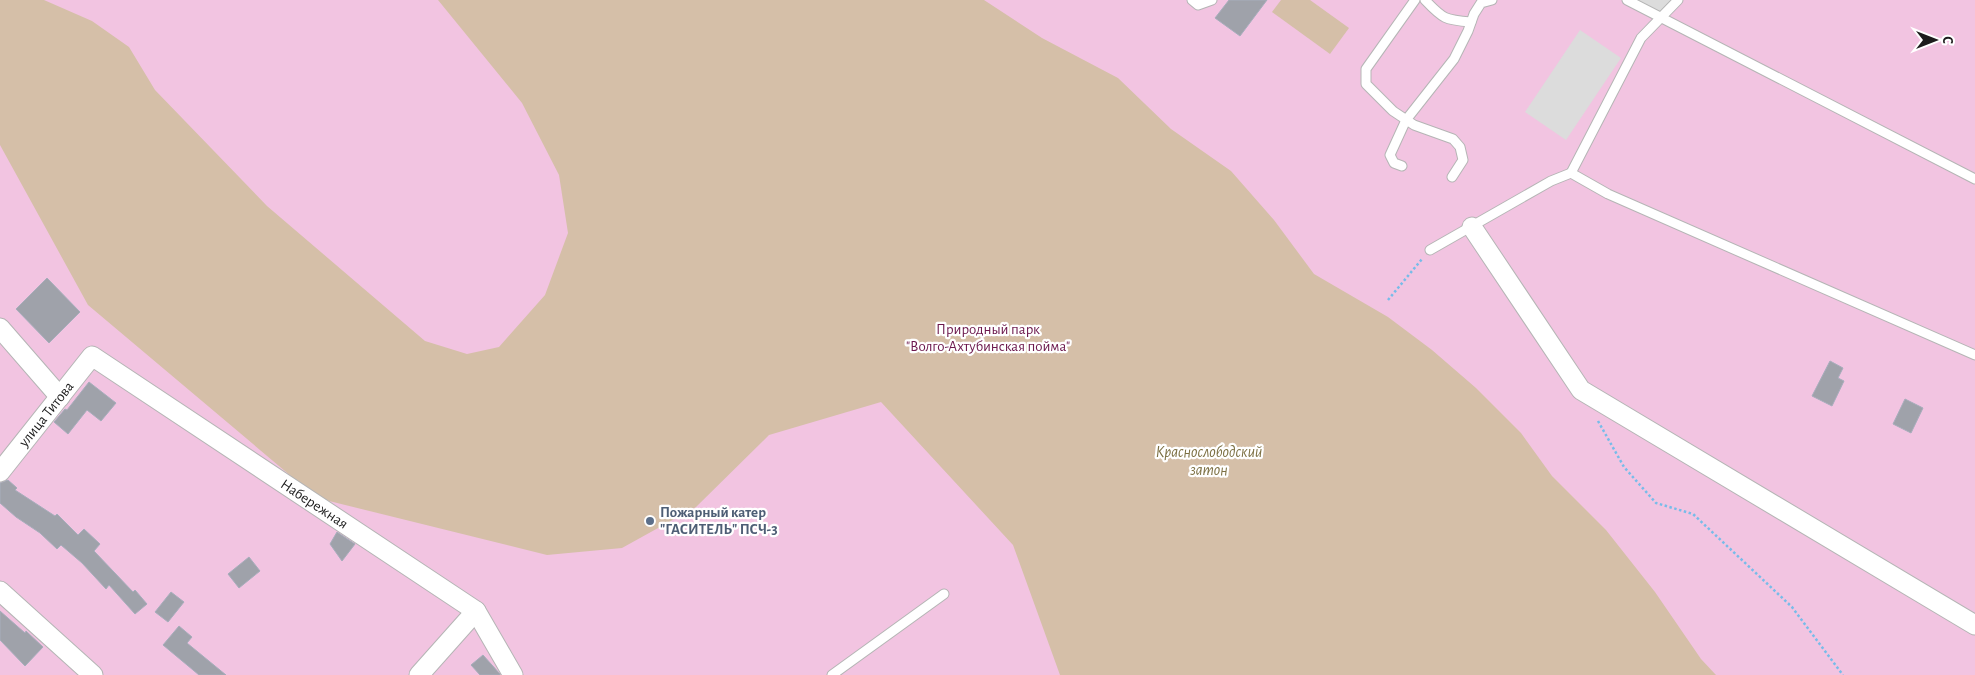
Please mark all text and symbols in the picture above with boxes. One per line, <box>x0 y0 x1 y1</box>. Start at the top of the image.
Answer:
north arrow <box>1910 15 1960 65</box>
text: С <box>1940 36 1954 44</box>
park label: Природный парк "Волго-Ахтубинская пойма" <box>906 322 1070 354</box>
street label: улица Титова <box>15 379 76 450</box>
water label: Краснослободский затон <box>1156 444 1262 478</box>
street label: Набережная <box>278 476 351 531</box>
place label: Пожарный катер "ГАСИТЕЛЬ" ПСЧ-3 <box>660 505 778 537</box>
marker: Пожарный катер "ГАСИТЕЛЬ" ПСЧ-3 <box>644 515 656 527</box>

